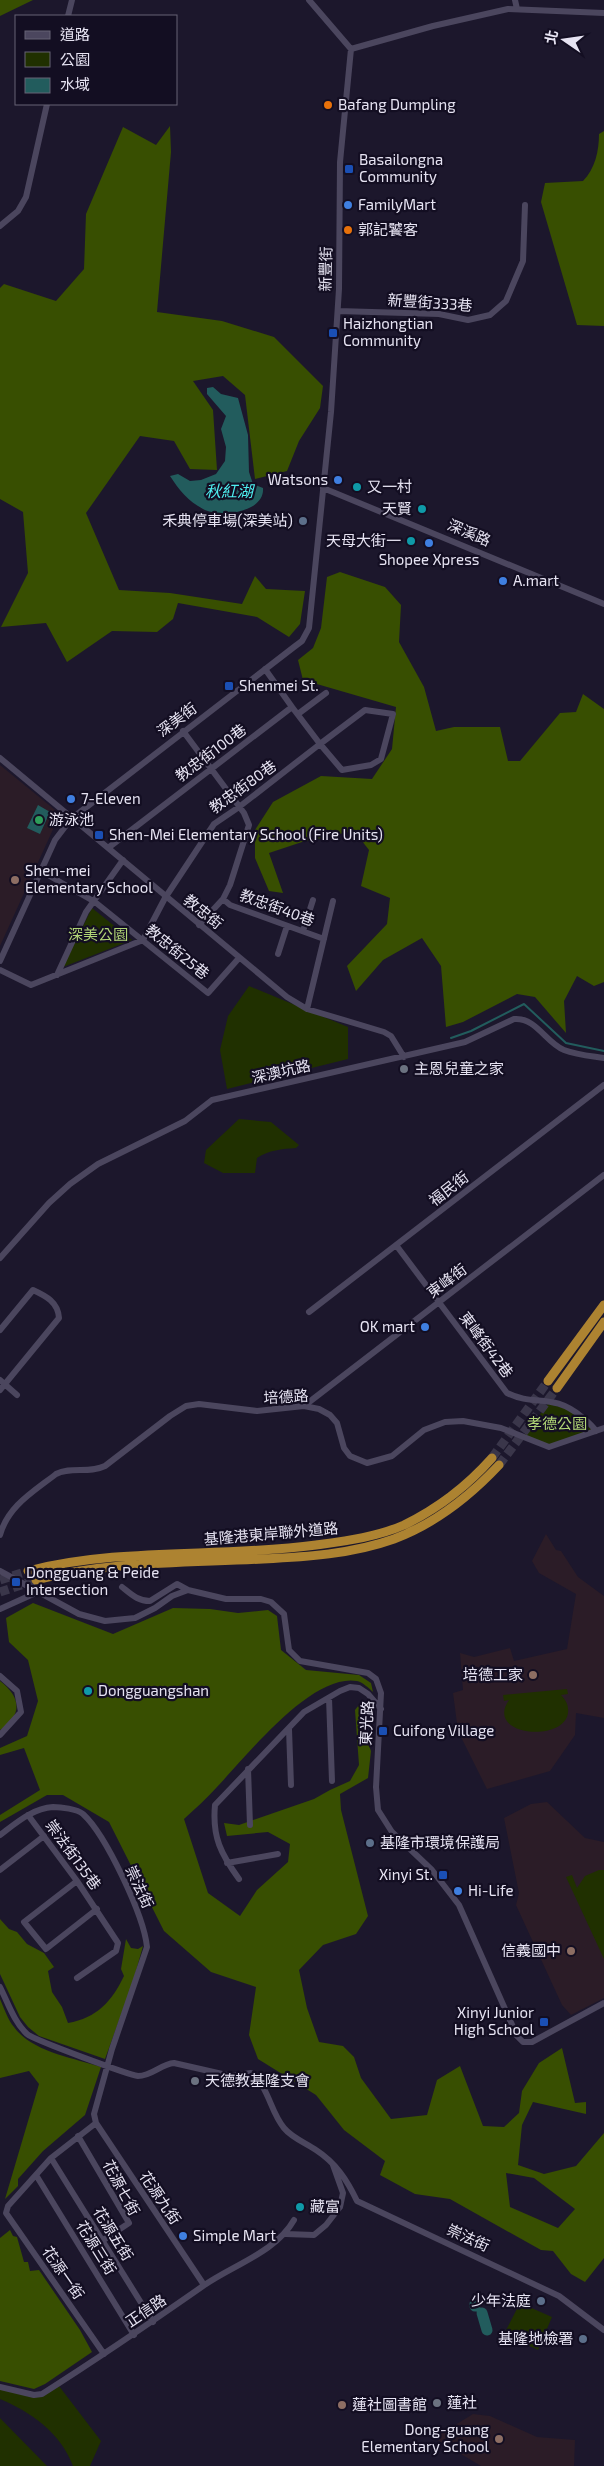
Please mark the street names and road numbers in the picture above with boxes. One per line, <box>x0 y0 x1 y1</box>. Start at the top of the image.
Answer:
street label: 新豐街 <box>316 246 334 292</box>
street label: 新豐街333巷 <box>387 290 473 314</box>
street label: 深溪路 <box>445 515 494 549</box>
street label: 深美街 <box>153 698 200 740</box>
street label: 教忠街100巷 <box>171 720 249 785</box>
street label: 教忠街80巷 <box>206 756 279 816</box>
street label: 教忠街40巷 <box>237 885 317 929</box>
street label: 教忠街 <box>180 890 227 932</box>
street label: 教忠街25巷 <box>142 920 213 982</box>
street label: 深澳坑路 <box>250 1056 312 1087</box>
street label: 福民街 <box>425 1167 472 1209</box>
street label: 東峰街 <box>423 1259 470 1301</box>
street label: 東峰街42巷 <box>456 1308 517 1381</box>
street label: 培德路 <box>263 1386 309 1406</box>
street label: 基隆港東岸聯外道路 <box>203 1518 339 1548</box>
street label: 東光路 <box>356 1700 376 1746</box>
street label: 崇法街135巷 <box>42 1816 105 1893</box>
street label: 崇法街 <box>122 1862 158 1911</box>
street label: 花源七街 <box>100 2157 144 2218</box>
street label: 花源九街 <box>137 2168 185 2227</box>
street label: 花源五街 <box>90 2203 137 2264</box>
street label: 花源三街 <box>73 2217 120 2278</box>
street label: 崇法街 <box>444 2220 493 2254</box>
street label: 花源一街 <box>39 2243 88 2302</box>
street label: 正信路 <box>122 2290 169 2330</box>

